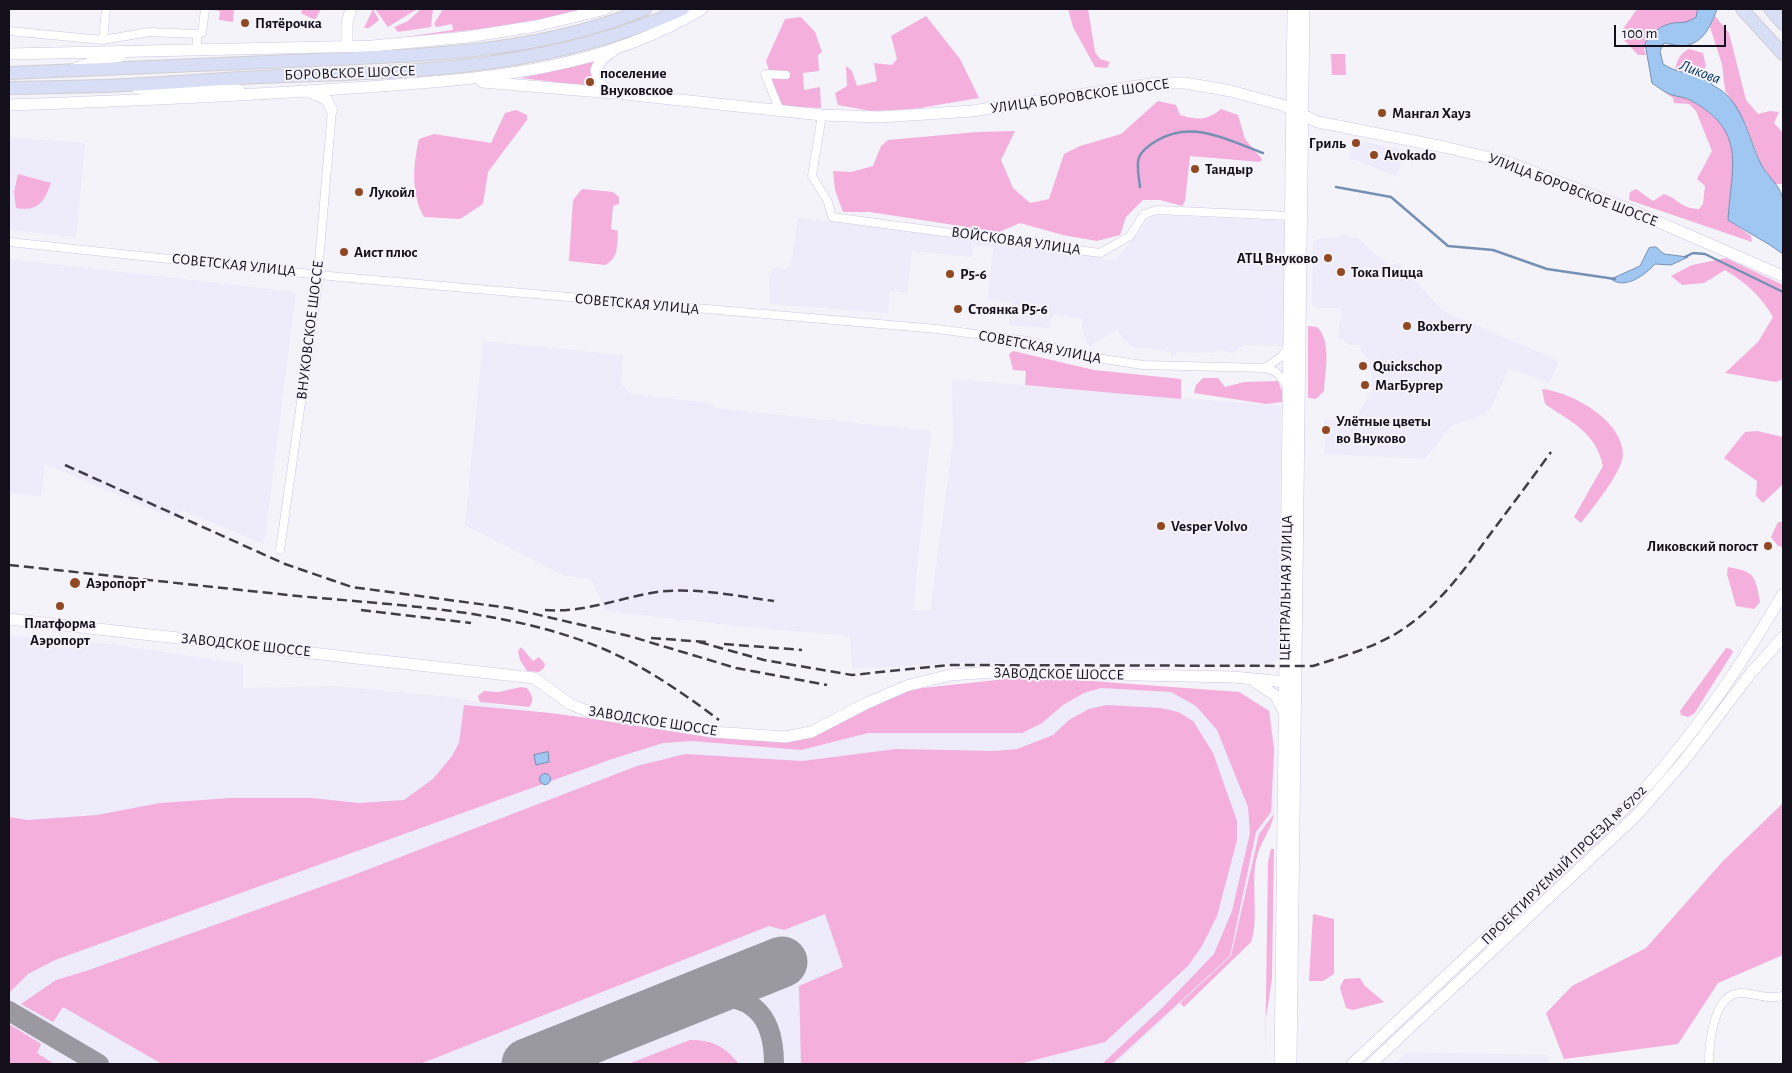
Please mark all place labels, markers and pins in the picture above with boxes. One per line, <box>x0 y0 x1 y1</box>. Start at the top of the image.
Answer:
place label: Пятёрочка <box>255 14 322 32</box>
marker: Пятёрочка <box>239 17 251 29</box>
place label: поселение Внуковское <box>600 64 673 99</box>
marker: поселение Внуковское <box>584 76 596 88</box>
place label: Мангал Хауз <box>1392 104 1471 122</box>
marker: Мангал Хауз <box>1376 107 1388 119</box>
place label: Гриль <box>1309 134 1346 152</box>
marker: Гриль <box>1350 137 1362 149</box>
place label: Avokado <box>1384 146 1436 164</box>
marker: Avokado <box>1368 149 1380 161</box>
place label: Тандыр <box>1205 160 1253 178</box>
marker: Тандыр <box>1189 163 1201 175</box>
place label: Лукойл <box>369 183 415 201</box>
marker: Лукойл <box>353 186 365 198</box>
place label: Аист плюс <box>354 243 418 261</box>
marker: Аист плюс <box>338 246 350 258</box>
place label: АТЦ Внуково <box>1237 249 1318 267</box>
marker: АТЦ Внуково <box>1322 252 1334 264</box>
place label: Тока Пицца <box>1351 263 1423 281</box>
place label: Р5-6 <box>960 265 987 283</box>
marker: Тока Пицца <box>1335 266 1347 278</box>
marker: Р5-6 <box>944 268 956 280</box>
place label: Стоянка Р5-6 <box>968 300 1048 318</box>
marker: Стоянка Р5-6 <box>952 303 964 315</box>
place label: Boxberry <box>1417 317 1472 335</box>
marker: Boxberry <box>1401 320 1413 332</box>
place label: Quickschop <box>1373 357 1442 375</box>
marker: Quickschop <box>1357 360 1369 372</box>
place label: МагБургер <box>1375 376 1443 394</box>
marker: МагБургер <box>1359 379 1371 391</box>
place label: Улётные цветы во Внуково <box>1336 412 1431 447</box>
marker: Улётные цветы во Внуково <box>1320 424 1332 436</box>
place label: Vesper Volvo <box>1171 517 1248 535</box>
marker: Vesper Volvo <box>1155 520 1167 532</box>
place label: Ликовский погост <box>1647 537 1758 555</box>
marker: Ликовский погост <box>1762 540 1774 552</box>
place label: Аэропорт <box>86 574 146 592</box>
marker: Аэропорт <box>68 576 82 590</box>
marker: Платформа Аэропорт <box>54 600 66 612</box>
place label: Платформа Аэропорт <box>24 614 96 649</box>

